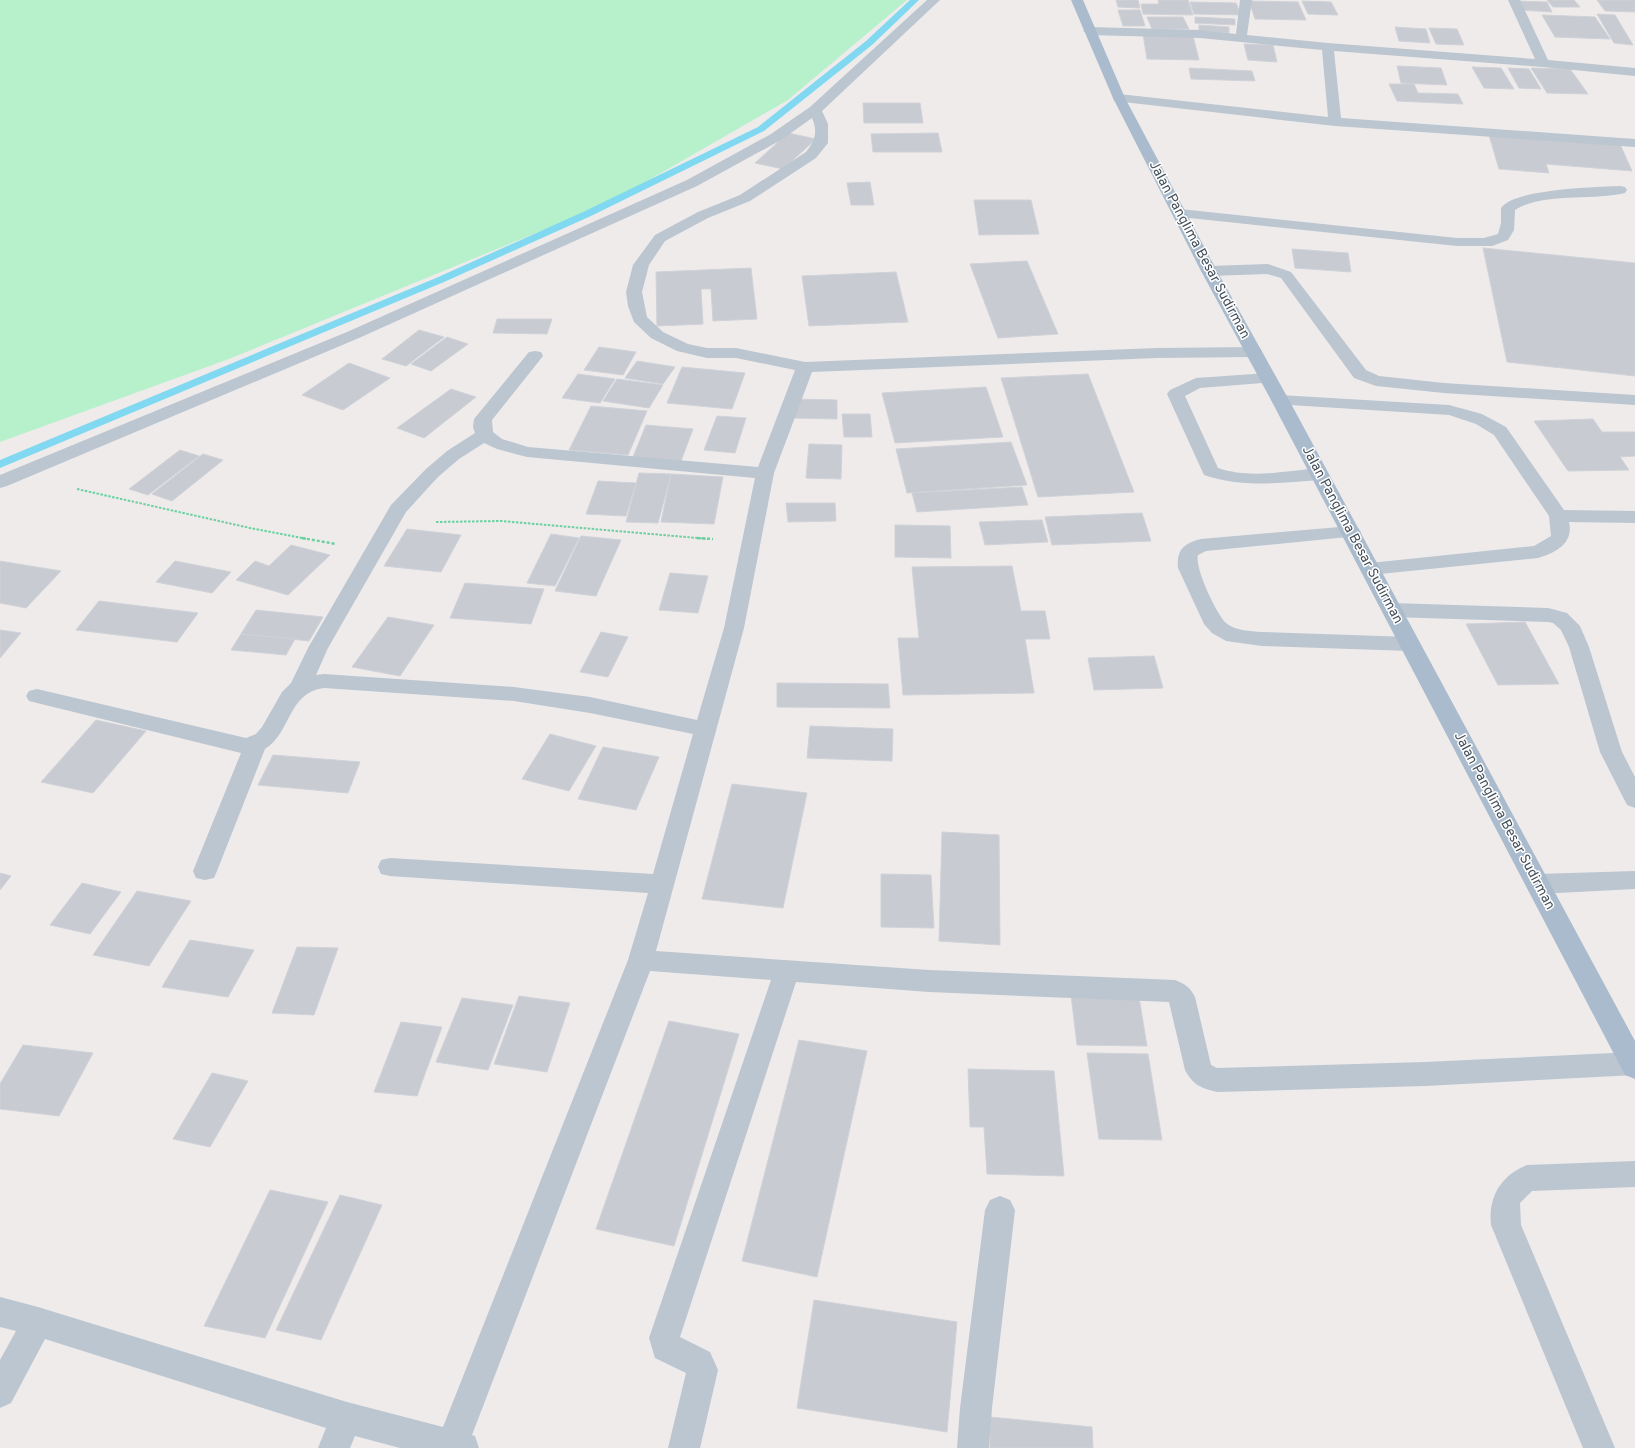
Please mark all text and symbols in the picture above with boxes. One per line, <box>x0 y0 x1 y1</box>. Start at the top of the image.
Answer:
street label: Jalan Panglima Besar Sudirman <box>1145 158 1253 342</box>
street label: Jalan Panglima Besar Sudirman <box>1298 443 1406 627</box>
street label: Jalan Panglima Besar Sudirman <box>1450 729 1558 913</box>

